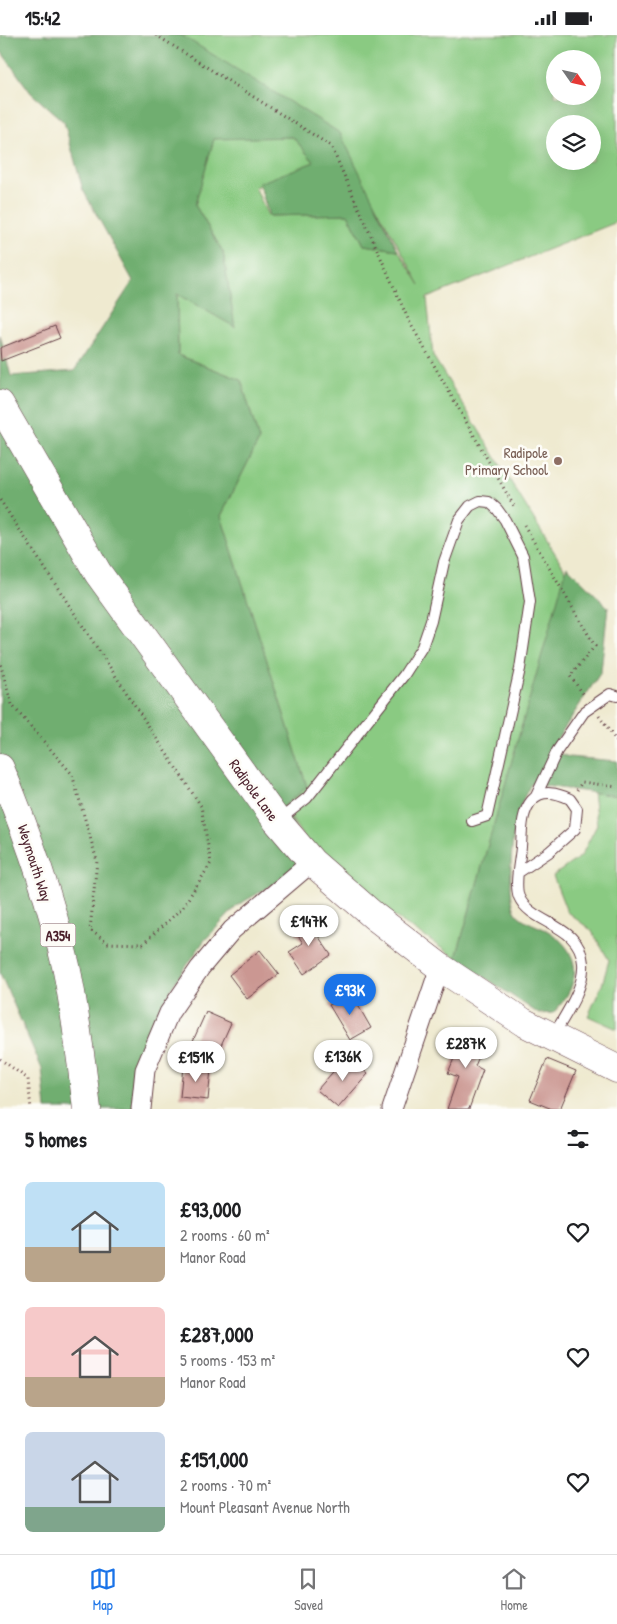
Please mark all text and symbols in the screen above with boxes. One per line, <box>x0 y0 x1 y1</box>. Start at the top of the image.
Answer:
text: 15:42 <box>25 5 60 31</box>
north arrow <box>546 50 601 105</box>
map controls <box>546 50 601 170</box>
button: layers <box>546 115 601 170</box>
place label: Radipole Primary School <box>465 442 548 480</box>
marker: Radipole Primary School <box>552 455 564 467</box>
street label: Radipole Lane <box>224 755 284 825</box>
street label: Weymouth Way <box>13 822 57 904</box>
pin: £147K <box>274 905 344 947</box>
text: £147K <box>291 910 327 932</box>
road number: A354 <box>40 923 76 947</box>
pin: £93K <box>320 973 380 1016</box>
text: £93K <box>335 979 365 1001</box>
pin: £287K <box>431 1027 501 1069</box>
text: £287K <box>446 1032 486 1054</box>
pin: £136K <box>308 1039 378 1082</box>
pin: £151K <box>161 1041 231 1083</box>
text: £136K <box>325 1045 361 1067</box>
text: £151K <box>178 1046 214 1068</box>
text: 5 homes <box>25 1125 87 1154</box>
icon: filters <box>564 1125 592 1153</box>
text: £93,000 <box>180 1195 241 1224</box>
icon: home <box>65 1202 125 1262</box>
icon: heart <box>564 1218 592 1246</box>
text: 2 rooms · 60 m² <box>180 1224 270 1246</box>
text: Manor Road <box>180 1246 246 1268</box>
text: £287,000 <box>180 1320 253 1349</box>
icon: home <box>65 1327 125 1387</box>
icon: heart <box>564 1343 592 1371</box>
text: 5 rooms · 153 m² <box>180 1349 275 1371</box>
text: Manor Road <box>180 1371 246 1393</box>
text: £151,000 <box>180 1445 248 1474</box>
icon: home <box>65 1452 125 1512</box>
icon: heart <box>564 1468 592 1496</box>
text: 2 rooms · 70 m² <box>180 1474 271 1496</box>
text: Mount Pleasant Avenue North <box>180 1496 350 1518</box>
tab: Map <box>89 1565 117 1614</box>
tab: Saved <box>294 1565 323 1614</box>
tab: Home <box>500 1565 528 1614</box>

